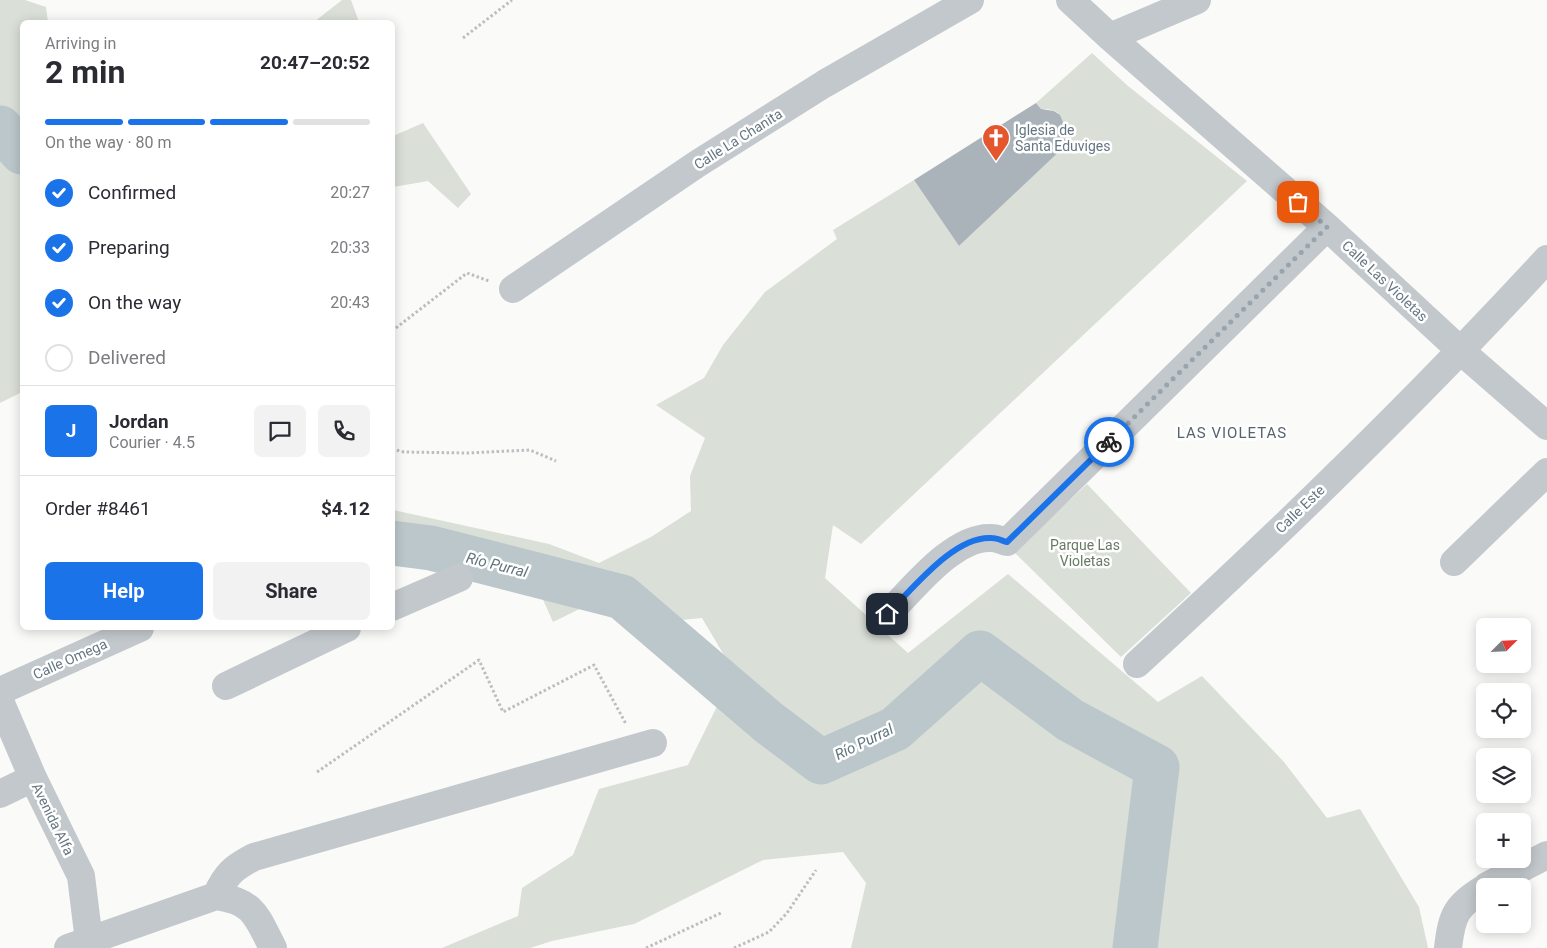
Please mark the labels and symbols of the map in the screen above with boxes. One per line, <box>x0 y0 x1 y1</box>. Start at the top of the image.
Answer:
street label: Calle La Chanita <box>691 105 785 173</box>
place label: Iglesia de Santa Eduviges <box>1015 122 1110 154</box>
church icon: Iglesia de Santa Eduviges <box>981 123 1011 162</box>
pin <box>1277 181 1319 223</box>
street label: Calle Las Violetas <box>1339 237 1431 325</box>
courier <box>1084 417 1134 467</box>
district label: LAS VIOLETAS <box>1177 424 1287 442</box>
street label: Calle Este <box>1272 482 1328 536</box>
park label: Parque Las Violetas <box>1050 537 1120 569</box>
water label: Río Purral <box>464 549 530 581</box>
pin <box>866 593 908 635</box>
north arrow <box>1476 618 1531 672</box>
street label: Calle Omega <box>31 636 109 682</box>
water label: Río Purral <box>832 720 897 764</box>
street label: Avenida Alfa <box>29 780 77 858</box>

